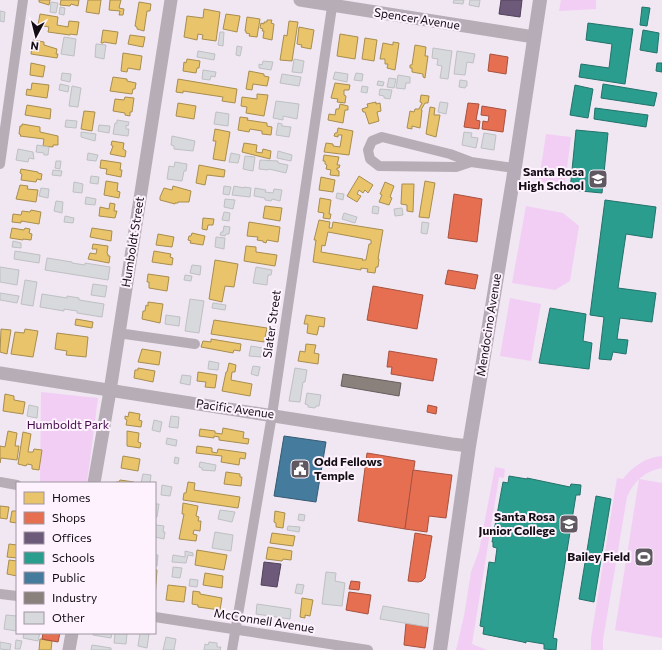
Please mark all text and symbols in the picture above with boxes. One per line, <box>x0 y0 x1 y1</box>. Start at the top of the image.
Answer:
street label: Spencer Avenue <box>373 4 461 32</box>
north arrow <box>16 16 56 56</box>
text: N <box>30 39 40 53</box>
place label: Santa Rosa High School <box>518 164 584 192</box>
school or university icon: Santa Rosa High School <box>587 168 609 190</box>
street label: Humboldt Street <box>118 195 146 288</box>
street label: Mendocino Avenue <box>473 272 503 377</box>
street label: Slater Street <box>259 289 283 359</box>
street label: Pacific Avenue <box>195 396 275 420</box>
park label: Humboldt Park <box>27 417 110 431</box>
place label: Odd Fellows Temple <box>314 454 383 482</box>
public building icon: Odd Fellows Temple <box>289 458 311 480</box>
legend <box>16 482 156 634</box>
text: Homes <box>52 490 90 504</box>
place label: Santa Rosa Junior College <box>479 509 555 538</box>
text: Shops <box>52 510 86 524</box>
school or university icon: Santa Rosa Junior College <box>558 513 580 535</box>
text: Offices <box>52 530 92 544</box>
sports icon: Bailey Field <box>633 546 655 568</box>
place label: Bailey Field <box>567 549 630 563</box>
text: Schools <box>52 550 95 564</box>
text: Public <box>52 570 85 584</box>
text: Industry <box>52 590 97 604</box>
street label: McConnell Avenue <box>213 605 315 635</box>
text: Other <box>52 610 85 624</box>

